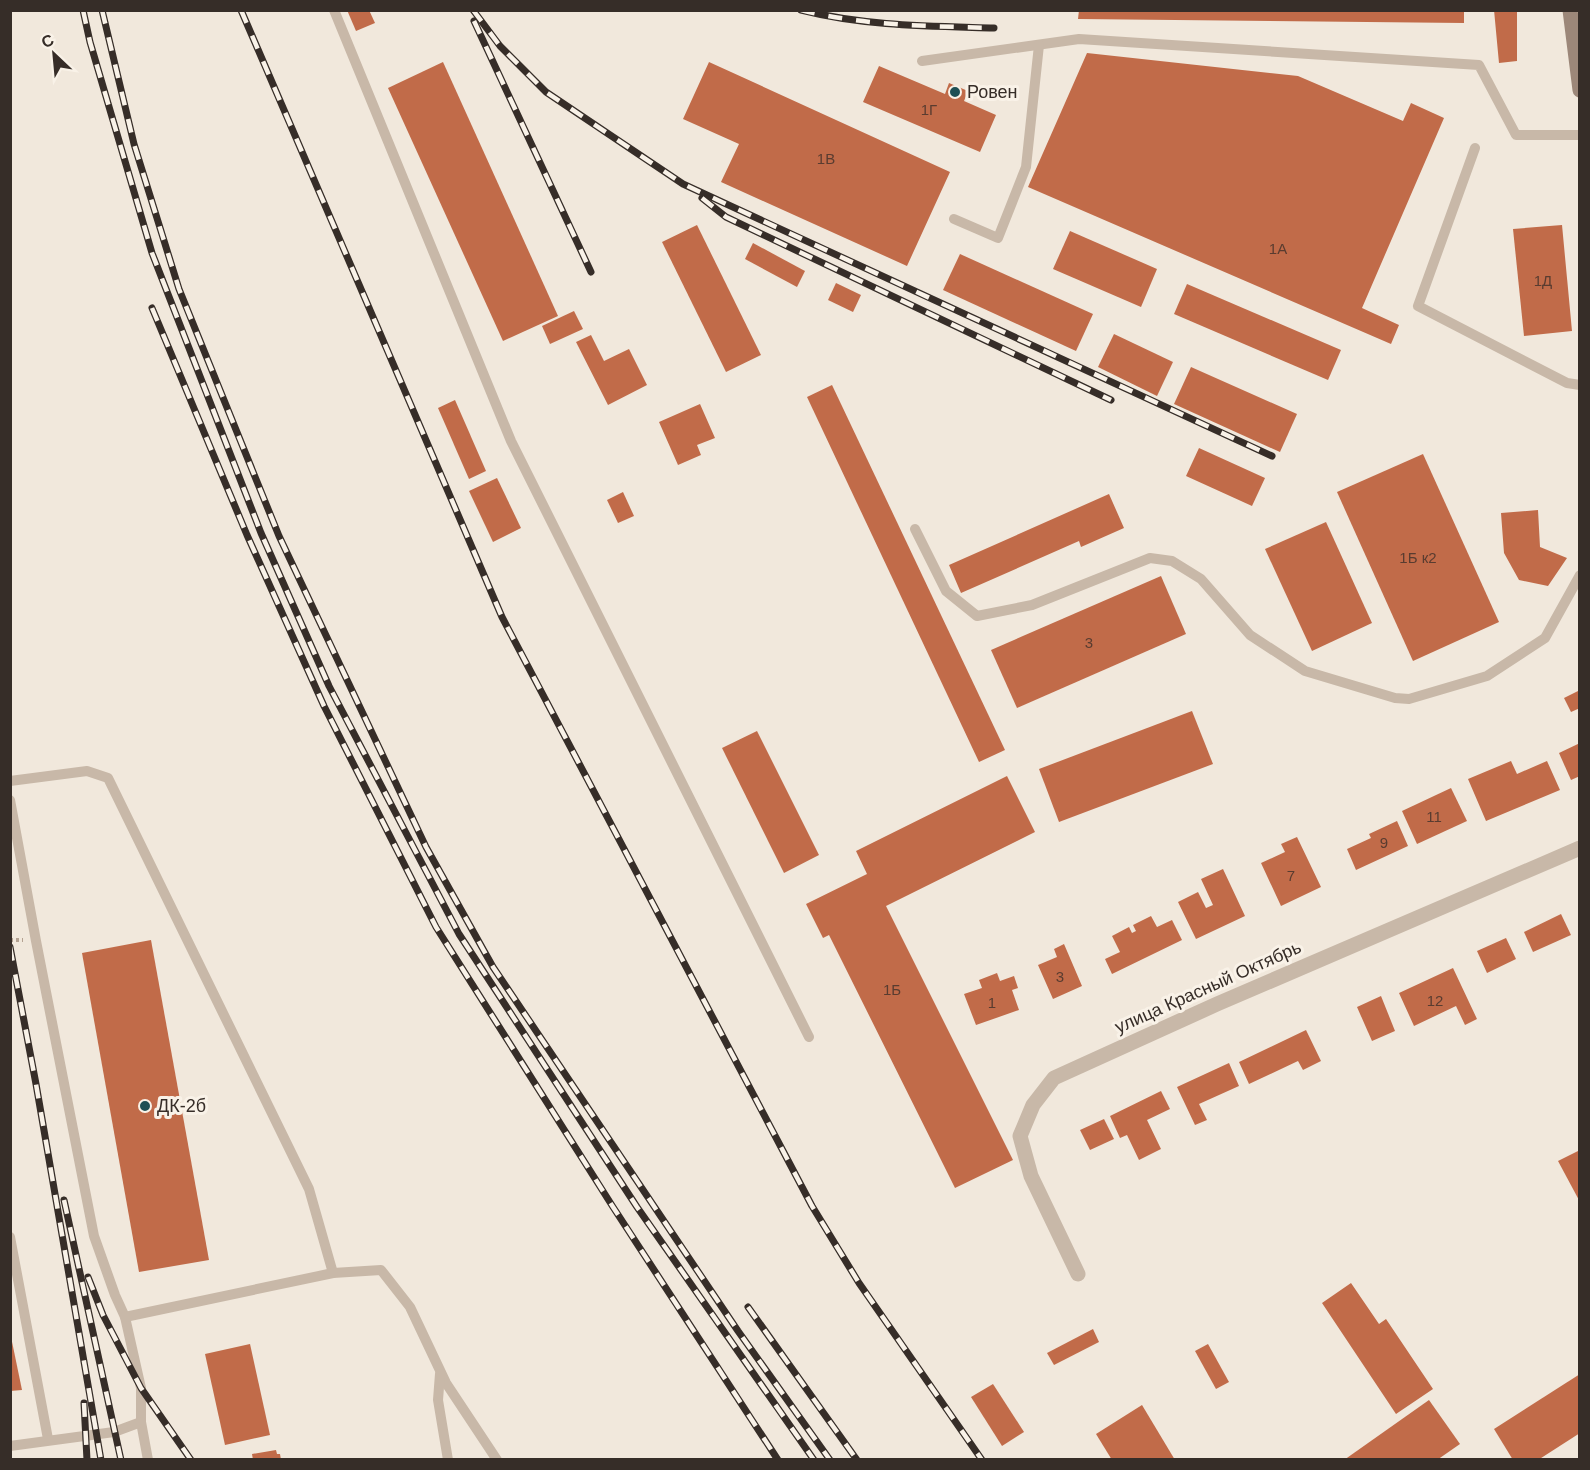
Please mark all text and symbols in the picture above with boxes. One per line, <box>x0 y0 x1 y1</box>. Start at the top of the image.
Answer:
north arrow <box>24 24 84 84</box>
text: С <box>39 31 57 51</box>
place label: Ровен <box>967 82 1018 102</box>
marker: Ровен <box>948 85 962 99</box>
house number: 1Г <box>921 101 937 118</box>
house number: 1В <box>817 150 835 167</box>
house number: 1А <box>1269 240 1287 257</box>
house number: 1Д <box>1534 272 1552 289</box>
house number: 1Б к2 <box>1399 549 1437 566</box>
house number: 3 <box>1085 634 1093 651</box>
house number: 11 <box>1426 808 1442 825</box>
house number: 9 <box>1380 834 1388 851</box>
house number: 7 <box>1287 867 1295 884</box>
street label: улица Красный Октябрь <box>1112 937 1304 1037</box>
house number: 3 <box>1056 968 1064 985</box>
house number: 1Б <box>883 981 901 998</box>
house number: 12 <box>1427 992 1443 1009</box>
house number: 1 <box>988 994 996 1011</box>
place label: ДК-2б <box>157 1096 206 1116</box>
marker: ДК-2б <box>138 1099 152 1113</box>

